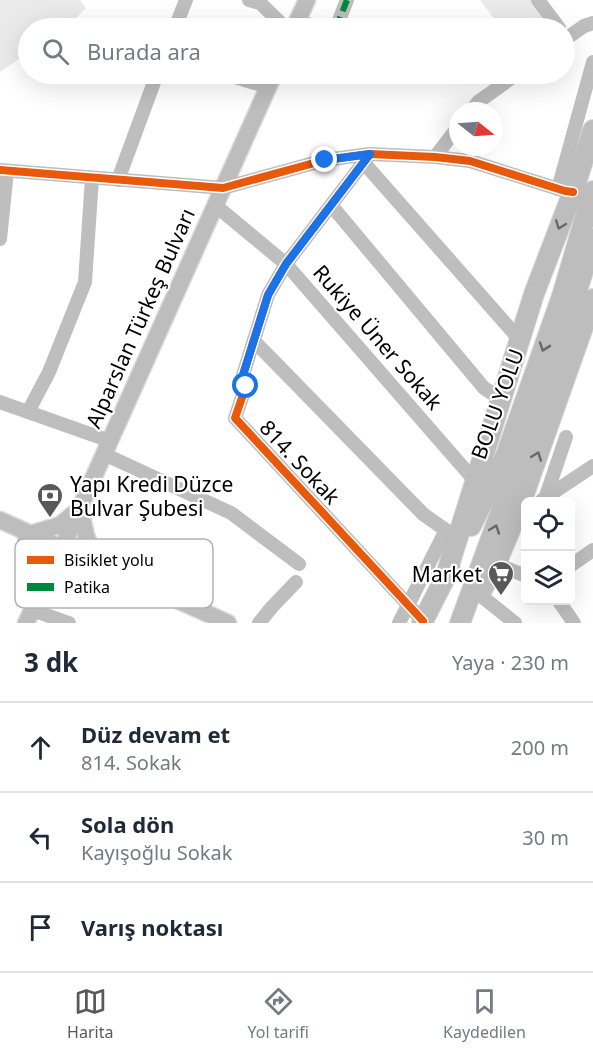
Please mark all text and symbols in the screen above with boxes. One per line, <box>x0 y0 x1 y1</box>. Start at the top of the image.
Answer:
search box <box>18 18 575 84</box>
icon: search <box>39 35 72 68</box>
text: Burada ara <box>87 36 201 66</box>
north arrow <box>449 102 503 156</box>
route end <box>311 146 337 172</box>
street label: Alparslan Türkeş Bulvarı <box>79 204 201 432</box>
one-way arrow <box>555 219 567 230</box>
street label: Rukiye Üner Sokak <box>307 259 449 416</box>
one-way arrow <box>539 341 552 352</box>
street label: BOLU YOLU <box>464 345 530 463</box>
route start <box>232 372 258 398</box>
street label: 814. Sokak <box>254 414 347 511</box>
one-way arrow <box>530 451 543 462</box>
place label: Yapı Kredi Düzce Bulvar Şubesi <box>70 470 233 522</box>
bank icon: Yapı Kredi Düzce Bulvar Şubesi <box>35 481 65 519</box>
map controls <box>521 497 575 605</box>
button: locate <box>521 497 575 551</box>
one-way arrow <box>487 524 500 534</box>
legend <box>15 539 213 608</box>
text: Bisiklet yolu <box>64 549 154 571</box>
button: layers <box>521 551 575 605</box>
supermarket icon: Market <box>486 559 516 597</box>
place label: Market <box>412 560 482 588</box>
text: Patika <box>64 576 110 598</box>
text: 3 dk <box>24 644 78 680</box>
text: Yaya · 230 m <box>452 649 569 676</box>
text: Düz devam et <box>81 719 230 749</box>
icon: ahead <box>24 731 57 764</box>
text: 200 m <box>511 734 569 761</box>
text: 814. Sokak <box>81 749 182 776</box>
text: Sola dön <box>81 809 174 839</box>
icon: left <box>24 821 57 854</box>
text: 30 m <box>522 824 569 851</box>
text: Kayışoğlu Sokak <box>81 839 232 866</box>
icon: arrive <box>24 911 57 944</box>
text: Varış noktası <box>81 912 223 942</box>
tab: Harita <box>67 985 113 1043</box>
tab: Yol tarifi <box>248 985 309 1043</box>
tab: Kaydedilen <box>443 985 526 1043</box>

